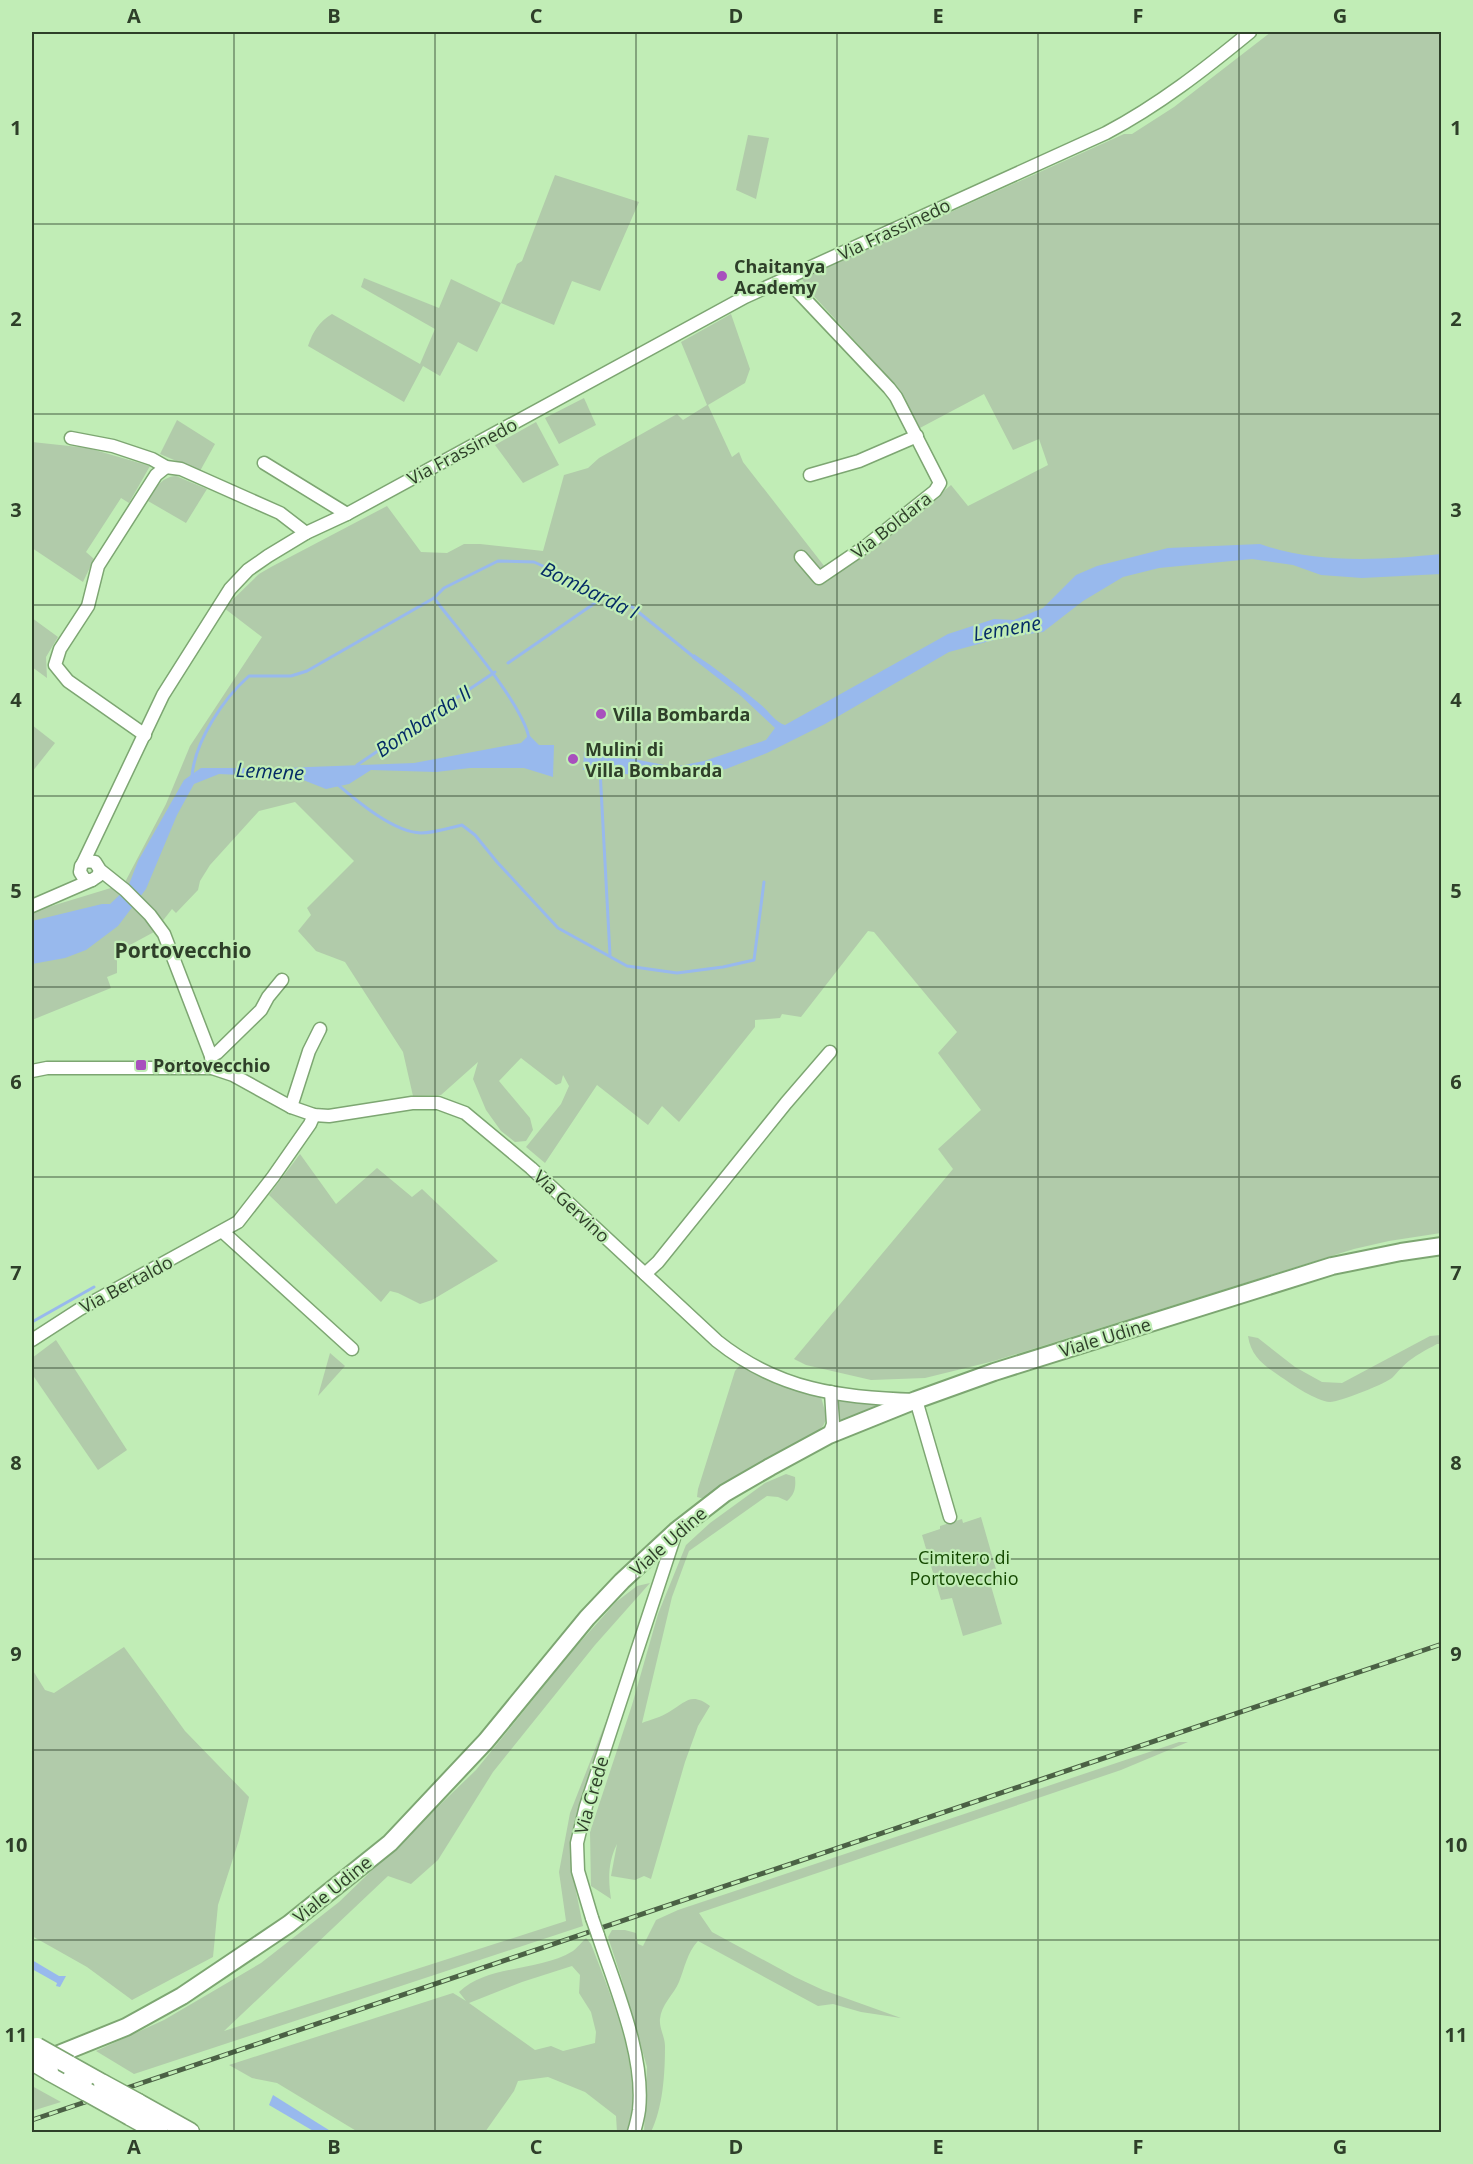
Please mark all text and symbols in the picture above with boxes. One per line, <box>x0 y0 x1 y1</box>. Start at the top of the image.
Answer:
text: A <box>127 2 141 29</box>
text: B <box>327 2 341 29</box>
text: C <box>530 2 543 29</box>
text: D <box>729 2 743 29</box>
text: E <box>932 2 944 29</box>
text: F <box>1133 2 1143 29</box>
text: G <box>1333 2 1347 29</box>
text: 1 <box>10 114 22 141</box>
text: 1 <box>1450 114 1462 141</box>
street label: Via Frassinedo <box>834 192 954 266</box>
place label: Chaitanya Academy <box>734 254 825 299</box>
marker: Chaitanya Academy <box>715 269 729 283</box>
text: 2 <box>10 305 22 332</box>
text: 2 <box>1450 305 1462 332</box>
street label: Via Frassinedo <box>403 412 521 490</box>
street label: Via Boldara <box>846 486 936 564</box>
text: 3 <box>10 496 22 523</box>
text: 3 <box>1450 496 1462 523</box>
water label: Bombarda I <box>537 555 644 625</box>
water label: Lemene <box>971 609 1043 647</box>
water label: Bombarda II <box>370 679 477 763</box>
text: 4 <box>10 686 22 713</box>
text: 4 <box>1450 686 1462 713</box>
place label: Villa Bombarda <box>613 702 750 726</box>
marker: Villa Bombarda <box>594 707 608 721</box>
place label: Mulini di Villa Bombarda <box>585 737 722 782</box>
marker: Mulini di Villa Bombarda <box>566 752 580 766</box>
water label: Lemene <box>235 756 305 786</box>
text: 5 <box>10 877 22 904</box>
text: 5 <box>1450 877 1462 904</box>
district label: Portovecchio <box>114 936 252 964</box>
place label: Portovecchio <box>153 1053 270 1077</box>
marker: Portovecchio <box>134 1058 148 1072</box>
text: 6 <box>10 1068 22 1095</box>
text: 6 <box>1450 1068 1462 1095</box>
street label: Via Gervino <box>529 1165 615 1247</box>
street label: Via Bertaldo <box>75 1249 177 1319</box>
text: 7 <box>10 1259 22 1286</box>
text: 7 <box>1450 1259 1462 1286</box>
street label: Viale Udine <box>1056 1312 1154 1362</box>
text: 8 <box>10 1449 22 1476</box>
text: 8 <box>1450 1449 1462 1476</box>
street label: Viale Udine <box>624 1501 712 1581</box>
park label: Cimitero di Portovecchio <box>909 1545 1019 1590</box>
text: 9 <box>10 1640 22 1667</box>
text: 9 <box>1450 1640 1462 1667</box>
street label: Via Crede <box>568 1753 614 1837</box>
text: 10 <box>5 1831 27 1858</box>
text: 10 <box>1445 1831 1467 1858</box>
street label: Viale Udine <box>288 1850 376 1928</box>
text: 11 <box>5 2021 27 2048</box>
text: 11 <box>1445 2021 1467 2048</box>
text: A <box>127 2133 141 2160</box>
text: B <box>327 2133 341 2160</box>
text: C <box>530 2133 543 2160</box>
text: D <box>729 2133 743 2160</box>
text: E <box>932 2133 944 2160</box>
text: F <box>1133 2133 1143 2160</box>
text: G <box>1333 2133 1347 2160</box>

